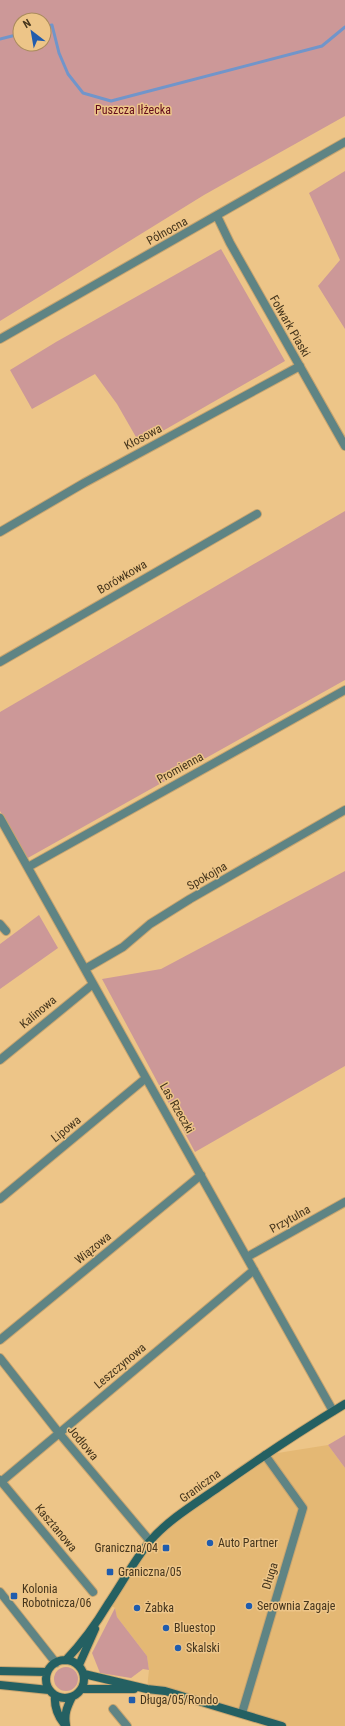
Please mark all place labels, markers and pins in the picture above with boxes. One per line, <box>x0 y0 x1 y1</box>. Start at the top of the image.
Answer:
place label: Auto Partner <box>218 1536 278 1550</box>
marker: Auto Partner <box>205 1538 215 1548</box>
place label: Graniczna/04 <box>95 1541 158 1555</box>
marker: Graniczna/04 <box>161 1543 171 1553</box>
place label: Graniczna/05 <box>118 1565 182 1579</box>
marker: Graniczna/05 <box>105 1567 115 1577</box>
place label: Kolonia Robotnicza/06 <box>22 1582 91 1610</box>
marker: Kolonia Robotnicza/06 <box>9 1591 19 1601</box>
place label: Serownia Zagaje <box>257 1599 336 1613</box>
place label: Żabka <box>145 1600 174 1615</box>
marker: Serownia Zagaje <box>244 1601 254 1611</box>
marker: Żabka <box>132 1603 142 1613</box>
place label: Bluestop <box>174 1621 216 1635</box>
marker: Bluestop <box>161 1623 171 1633</box>
place label: Skalski <box>186 1641 220 1655</box>
marker: Skalski <box>173 1643 183 1653</box>
place label: Długa/05/Rondo <box>140 1693 218 1707</box>
marker: Długa/05/Rondo <box>127 1695 137 1705</box>

